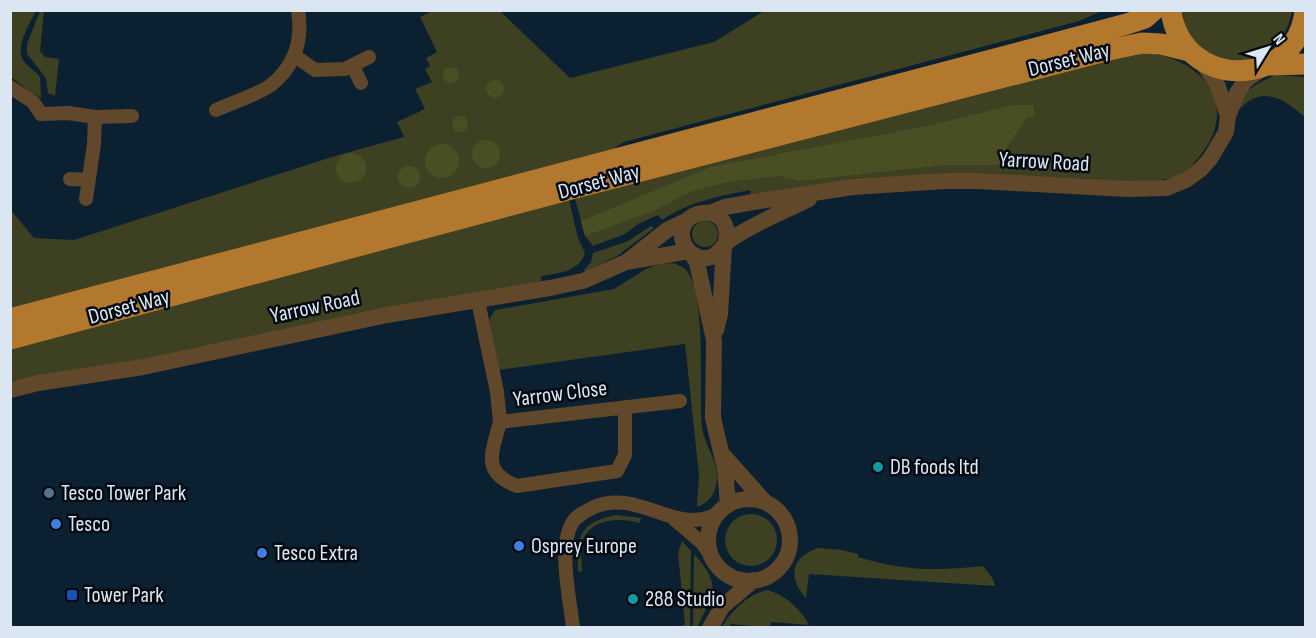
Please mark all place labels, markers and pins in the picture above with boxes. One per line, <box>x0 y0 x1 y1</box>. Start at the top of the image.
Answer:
place label: DB foods ltd <box>890 454 979 481</box>
marker: DB foods ltd <box>871 460 885 474</box>
place label: Tesco Tower Park <box>61 480 187 507</box>
marker: Tesco Tower Park <box>42 486 56 500</box>
place label: Tesco <box>68 511 110 538</box>
marker: Tesco <box>49 517 63 531</box>
place label: Osprey Europe <box>531 533 637 560</box>
marker: Osprey Europe <box>512 539 526 553</box>
place label: Tesco Extra <box>274 540 358 567</box>
marker: Tesco Extra <box>255 546 269 560</box>
place label: Tower Park <box>84 582 164 609</box>
place label: 288 Studio <box>645 586 725 613</box>
marker: Tower Park <box>65 588 79 602</box>
marker: 288 Studio <box>626 592 640 606</box>

